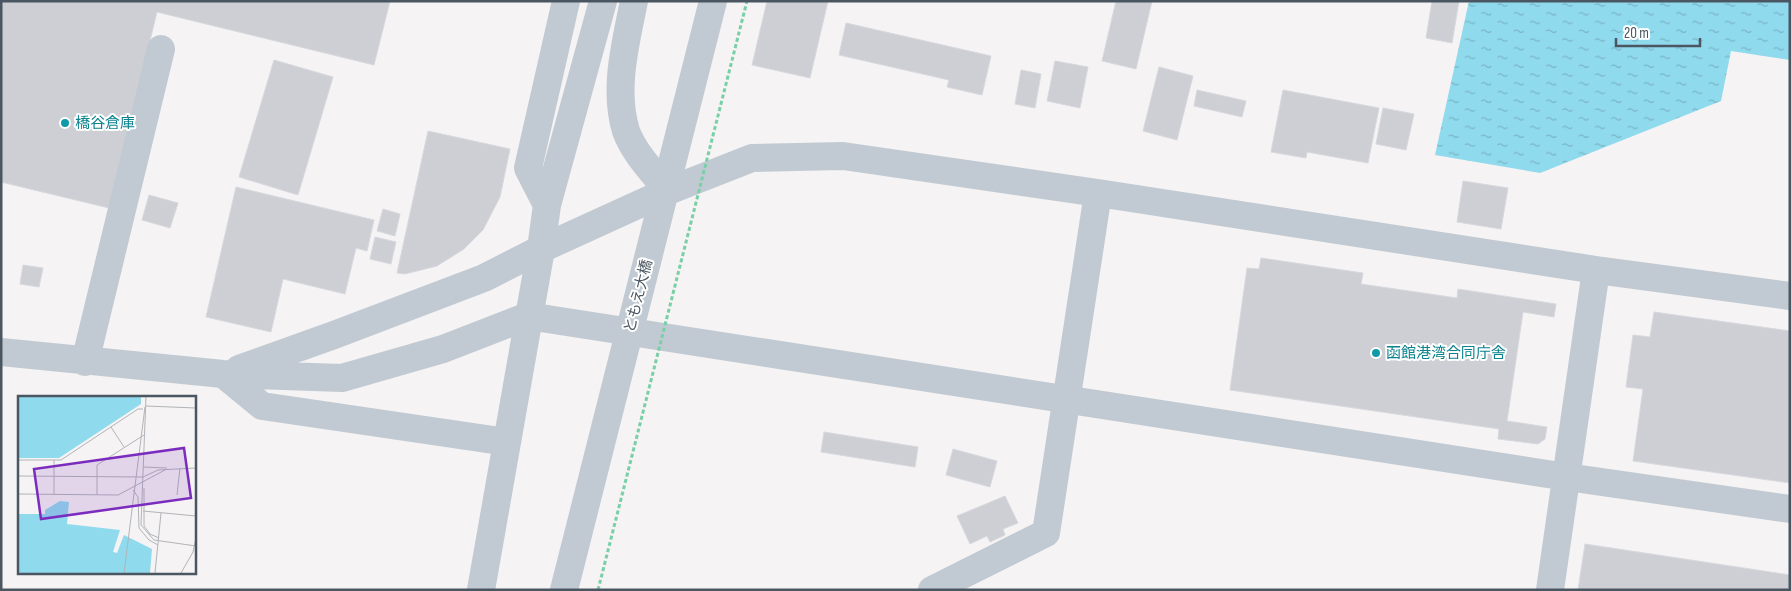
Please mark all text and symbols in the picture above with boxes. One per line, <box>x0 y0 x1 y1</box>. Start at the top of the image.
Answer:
scale bar <box>1616 15 1700 47</box>
text: 20 m <box>1624 24 1649 43</box>
place label: 橋谷倉庫 <box>75 114 135 133</box>
marker: 橋谷倉庫 <box>59 117 71 129</box>
street label: ともえ大橋 <box>620 257 657 335</box>
place label: 函館港湾合同庁舎 <box>1386 344 1506 363</box>
marker: 函館港湾合同庁舎 <box>1370 347 1382 359</box>
inset map <box>18 396 195 574</box>

